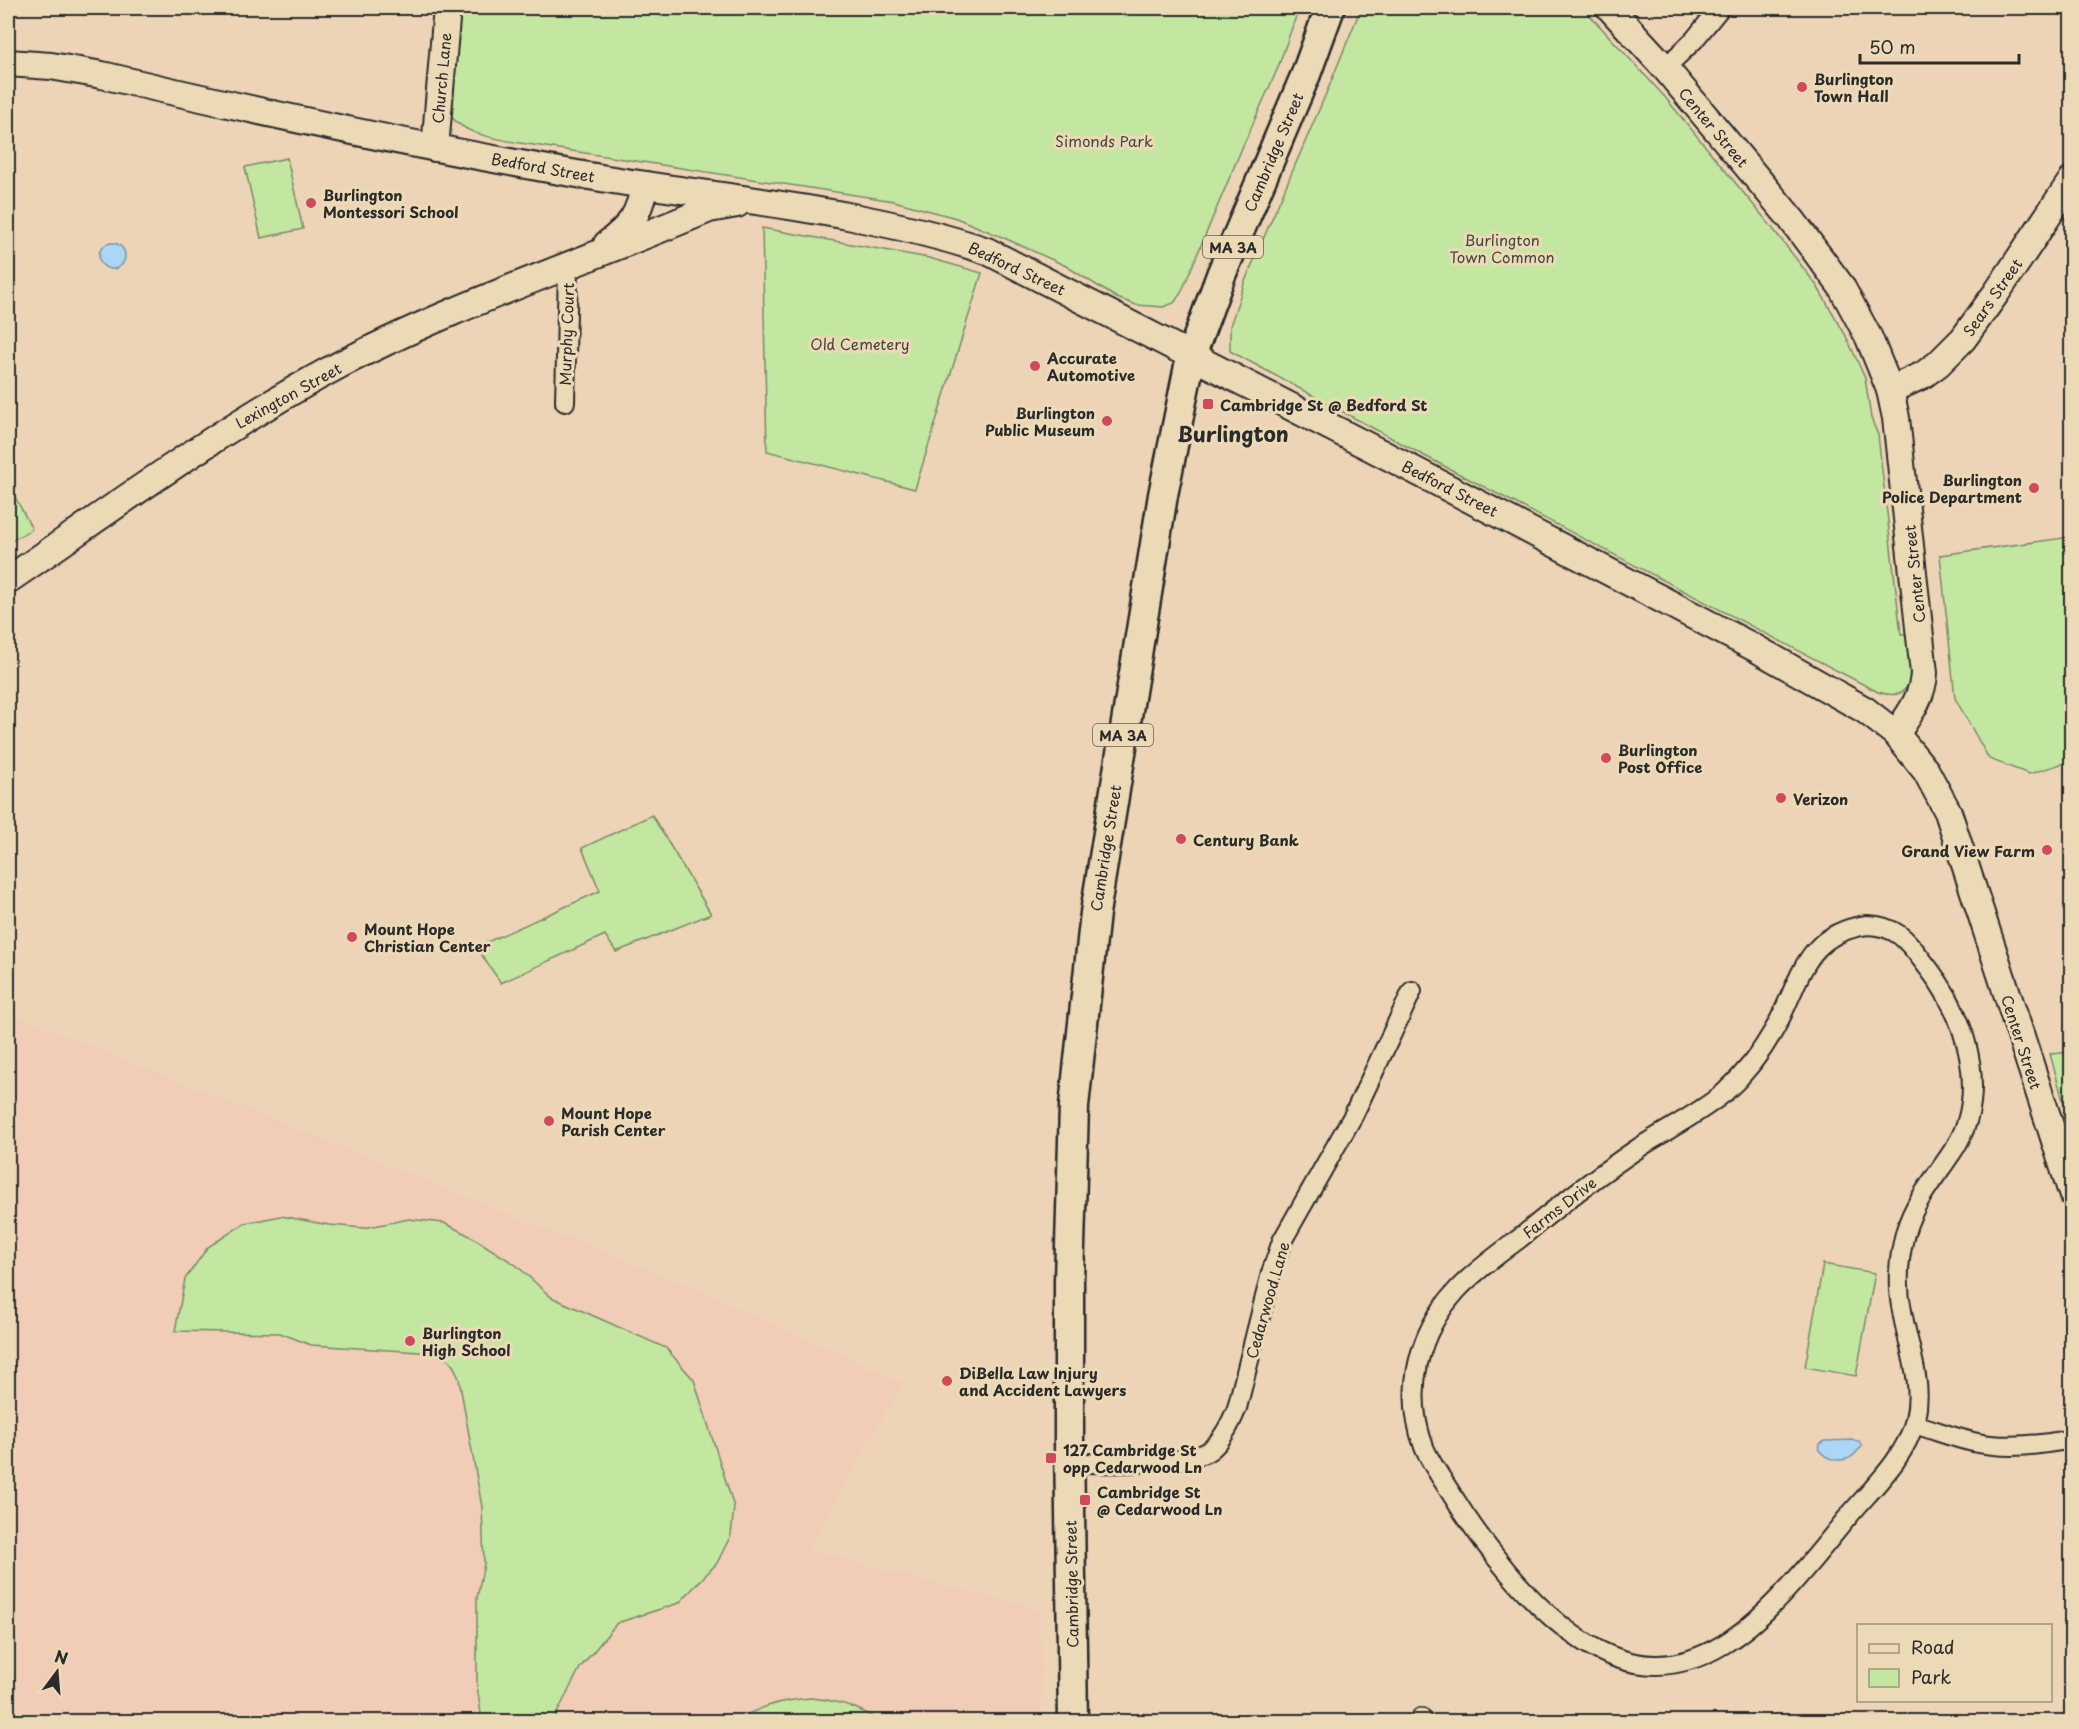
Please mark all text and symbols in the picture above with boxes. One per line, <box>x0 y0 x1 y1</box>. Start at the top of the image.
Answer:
scale bar <box>1860 27 2019 65</box>
street label: Church Lane <box>426 32 456 124</box>
text: 50 m <box>1869 33 1916 60</box>
place label: Burlington Town Hall <box>1814 67 1894 107</box>
marker: Burlington Town Hall <box>1795 80 1809 94</box>
street label: Center Street <box>1674 82 1754 172</box>
street label: Cambridge Street <box>1237 89 1309 215</box>
park label: Simonds Park <box>1055 129 1153 152</box>
street label: Bedford Street <box>489 147 597 187</box>
place label: Burlington Montessori School <box>323 183 459 223</box>
marker: Burlington Montessori School <box>304 196 318 210</box>
park label: Burlington Town Common <box>1449 228 1555 268</box>
street label: Bedford Street <box>965 235 1069 301</box>
road number: MA 3A <box>1203 236 1263 258</box>
street label: Sears Street <box>1957 253 2027 341</box>
street label: Murphy Court <box>553 282 579 386</box>
park label: Old Cemetery <box>810 332 910 355</box>
place label: Accurate Automotive <box>1046 346 1135 386</box>
street label: Lexington Street <box>231 356 345 434</box>
marker: Accurate Automotive <box>1028 359 1042 373</box>
place label: Cambridge St @ Bedford St <box>1220 393 1427 416</box>
marker: Cambridge St @ Bedford St <box>1201 397 1215 411</box>
place label: Burlington Public Museum <box>985 401 1095 441</box>
marker: Burlington Public Museum <box>1100 414 1114 428</box>
district label: Burlington <box>1177 417 1289 449</box>
street label: Bedford Street <box>1398 454 1502 522</box>
place label: Burlington Police Department <box>1882 468 2022 508</box>
marker: Burlington Police Department <box>2027 481 2041 495</box>
street label: Center Street <box>1897 524 1931 624</box>
road number: MA 3A <box>1093 724 1153 746</box>
place label: Burlington Post Office <box>1618 738 1702 778</box>
marker: Burlington Post Office <box>1599 751 1613 765</box>
street label: Cambridge Street <box>1084 783 1126 913</box>
place label: Verizon <box>1793 787 1848 810</box>
marker: Verizon <box>1774 791 1788 805</box>
place label: Century Bank <box>1193 828 1299 851</box>
marker: Century Bank <box>1174 832 1188 846</box>
place label: Grand View Farm <box>1901 839 2035 862</box>
marker: Grand View Farm <box>2040 843 2054 857</box>
place label: Mount Hope Christian Center <box>364 917 491 957</box>
marker: Mount Hope Christian Center <box>345 930 359 944</box>
street label: Center Street <box>1996 992 2048 1092</box>
place label: Mount Hope Parish Center <box>561 1101 666 1141</box>
marker: Mount Hope Parish Center <box>542 1114 556 1128</box>
street label: Farms Drive <box>1517 1171 1601 1243</box>
street label: Cedarwood Lane <box>1239 1239 1295 1361</box>
place label: Burlington High School <box>422 1321 511 1361</box>
marker: Burlington High School <box>403 1334 417 1348</box>
place label: DiBella Law Injury and Accident Lawyers <box>959 1361 1126 1401</box>
marker: DiBella Law Injury and Accident Lawyers <box>940 1374 954 1388</box>
place label: 127 Cambridge St opp Cedarwood Ln <box>1063 1438 1202 1478</box>
marker: 127 Cambridge St opp Cedarwood Ln <box>1044 1451 1058 1465</box>
place label: Cambridge St @ Cedarwood Ln <box>1097 1480 1223 1520</box>
marker: Cambridge St @ Cedarwood Ln <box>1078 1493 1092 1507</box>
street label: Cambridge Street <box>1058 1520 1084 1648</box>
legend <box>1857 1624 2052 1702</box>
text: Road <box>1911 1633 1955 1660</box>
north arrow <box>27 1642 87 1702</box>
text: N <box>52 1643 71 1670</box>
text: Park <box>1911 1663 1951 1690</box>

